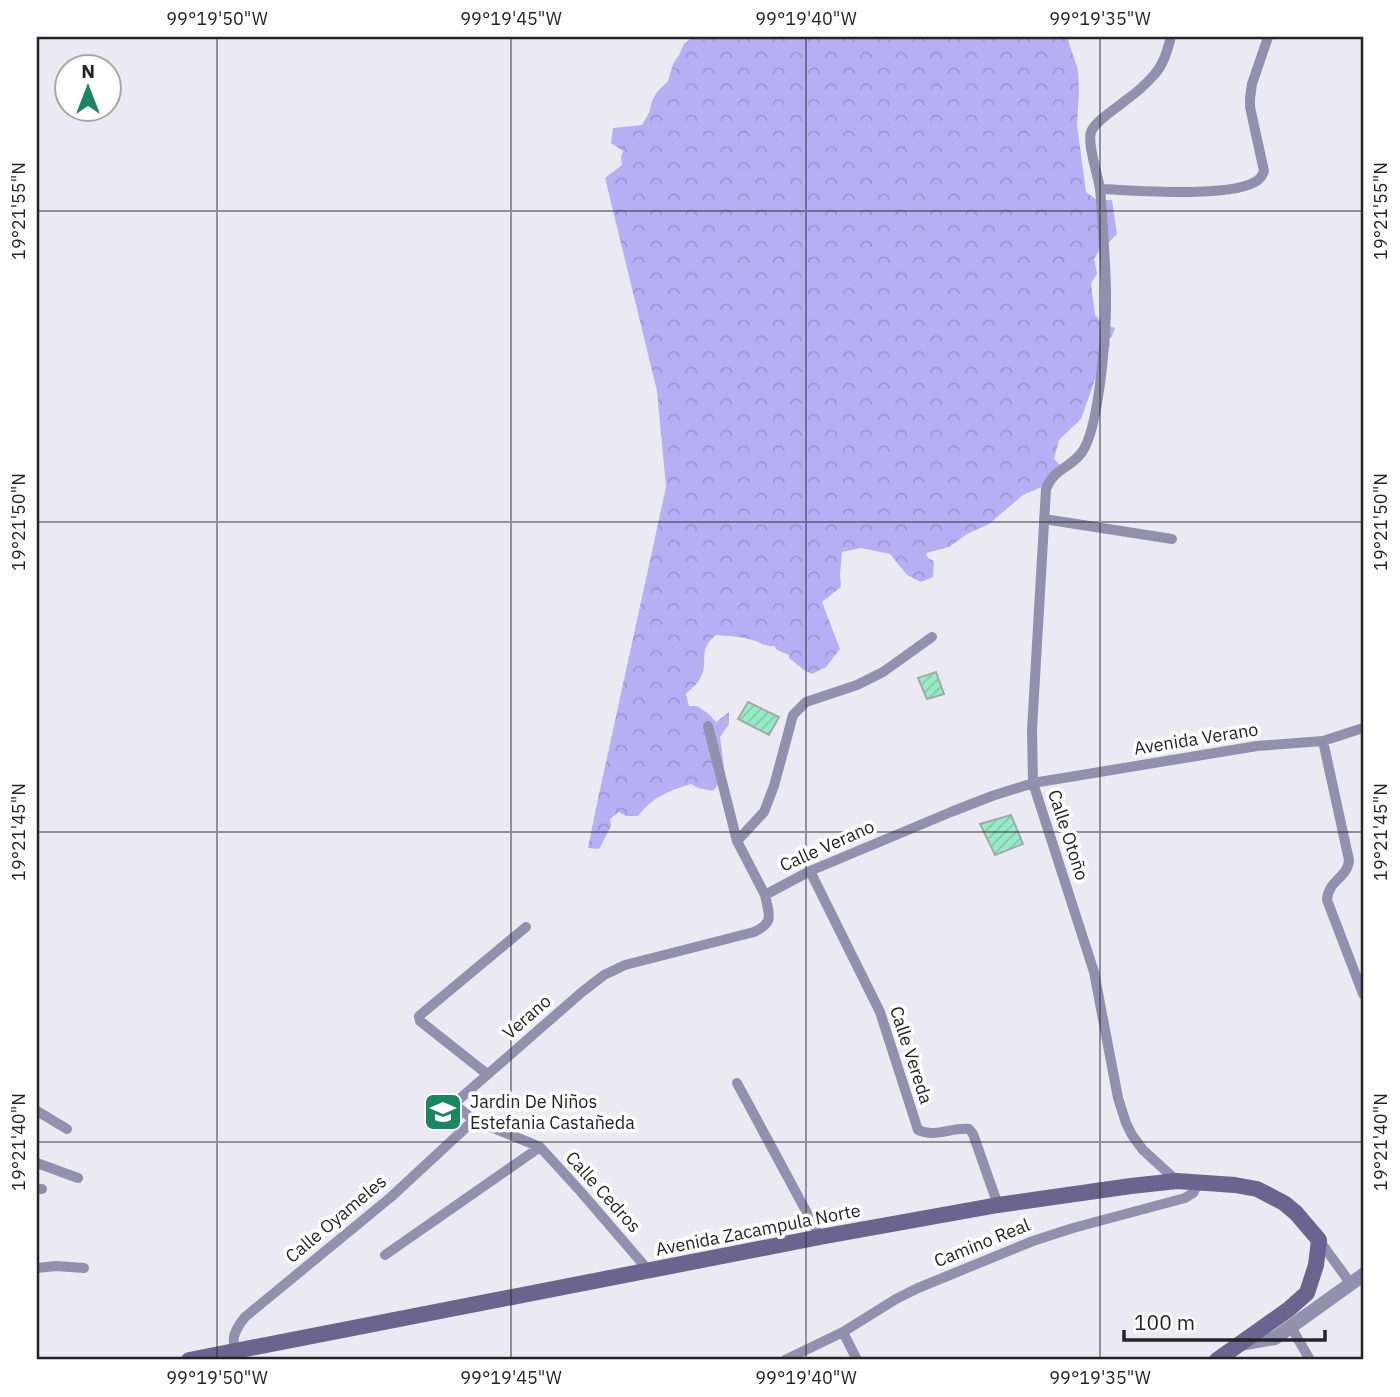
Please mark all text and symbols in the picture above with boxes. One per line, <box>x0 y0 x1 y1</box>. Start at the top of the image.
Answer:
text: 99°19'50"W <box>166 7 268 30</box>
text: 99°19'45"W <box>460 7 562 30</box>
text: 99°19'40"W <box>755 7 857 30</box>
text: 99°19'35"W <box>1049 7 1151 30</box>
north arrow <box>52 52 122 122</box>
text: N <box>81 59 95 83</box>
text: 19°21'55"N <box>7 162 30 260</box>
text: 19°21'55"N <box>1369 162 1392 260</box>
text: 19°21'50"N <box>7 473 30 571</box>
text: 19°21'50"N <box>1369 473 1392 571</box>
street label: Avenida Verano <box>1132 717 1260 760</box>
text: 19°21'45"N <box>7 783 30 881</box>
text: 19°21'45"N <box>1369 783 1392 881</box>
street label: Calle Otoño <box>1043 787 1094 883</box>
street label: Calle Verano <box>776 814 878 877</box>
street label: Verano <box>498 989 556 1044</box>
street label: Calle Vereda <box>885 1003 938 1107</box>
place label: Jardin De Niños Estefania Castañeda <box>470 1090 635 1134</box>
school or university icon: Jardin De Niños Estefania Castañeda <box>422 1091 464 1133</box>
text: 19°21'40"N <box>7 1093 30 1191</box>
text: 19°21'40"N <box>1369 1093 1392 1191</box>
street label: Calle Cedros <box>561 1146 646 1237</box>
street label: Calle Oyameles <box>280 1170 391 1268</box>
street label: Avenida Zacampula Norte <box>653 1198 862 1261</box>
street label: Camino Real <box>931 1213 1033 1272</box>
scale bar <box>1124 1299 1325 1343</box>
text: 100 m <box>1134 1308 1195 1336</box>
text: 99°19'50"W <box>166 1366 268 1389</box>
text: 99°19'45"W <box>460 1366 562 1389</box>
text: 99°19'40"W <box>755 1366 857 1389</box>
text: 99°19'35"W <box>1049 1366 1151 1389</box>

